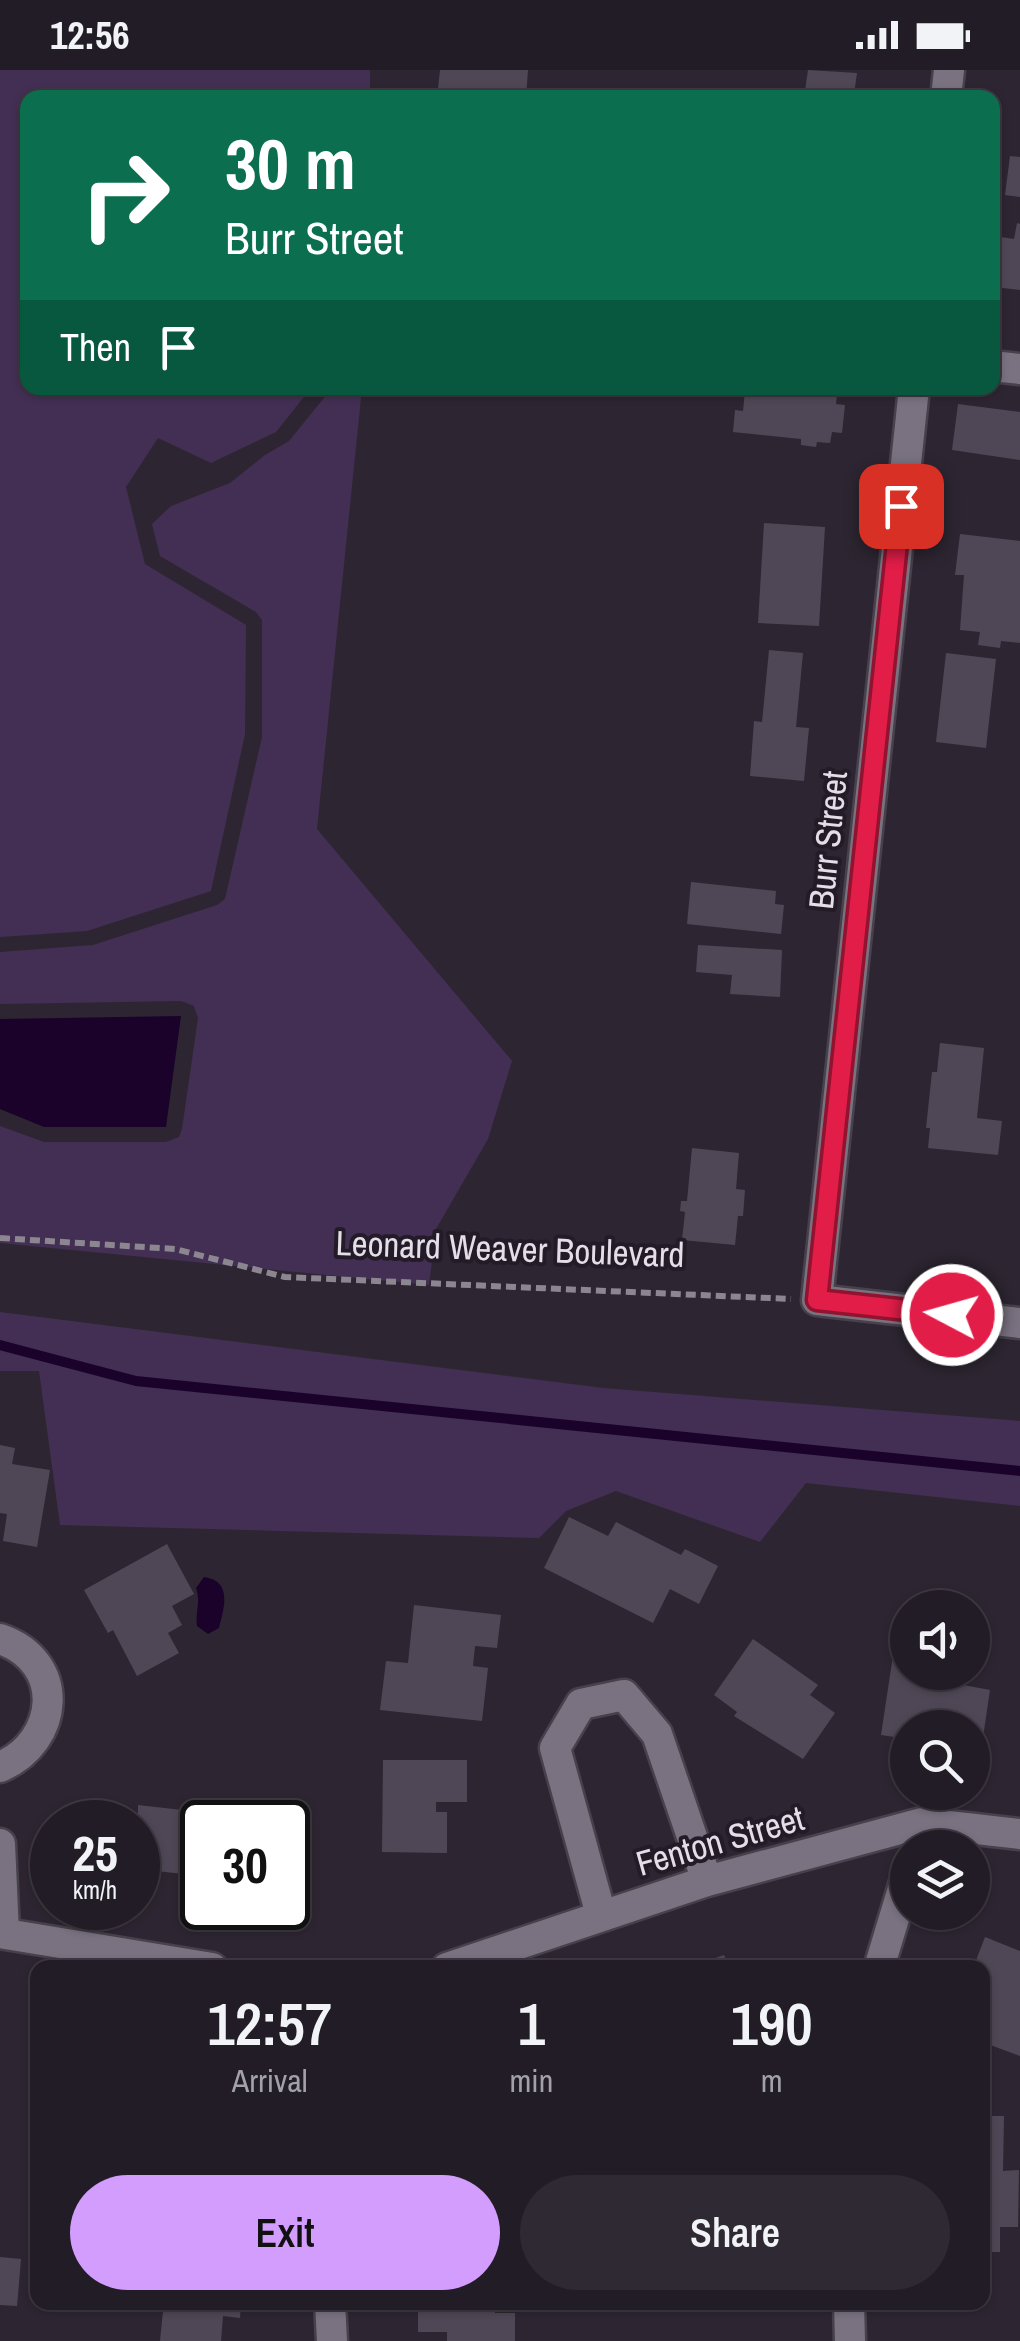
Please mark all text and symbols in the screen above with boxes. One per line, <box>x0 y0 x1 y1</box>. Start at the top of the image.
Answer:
text: 12:56 <box>50 10 130 61</box>
text: 30 m <box>225 117 356 211</box>
icon: right <box>60 130 190 260</box>
text: Burr Street <box>225 207 403 268</box>
icon: arrive <box>151 320 206 375</box>
text: Then <box>60 322 131 373</box>
pin <box>859 464 944 549</box>
icon: arrive <box>874 479 929 534</box>
street label: Burr Street <box>797 768 858 911</box>
street label: Leonard Weaver Boulevard <box>335 1219 685 1278</box>
position arrow <box>900 1263 1004 1367</box>
map controls <box>890 1590 990 1930</box>
button: sound <box>890 1590 990 1690</box>
button: search <box>890 1710 990 1810</box>
street label: Fenton Street <box>630 1794 809 1887</box>
speed limit sign: 30 <box>180 1800 310 1930</box>
text: 25 <box>72 1819 118 1887</box>
button: layers <box>890 1830 990 1930</box>
text: km/h <box>73 1873 117 1907</box>
text: 12:57 <box>207 1983 332 2064</box>
text: 1 <box>518 1983 545 2064</box>
text: 190 <box>731 1983 813 2064</box>
text: Arrival <box>232 2059 308 2102</box>
text: min <box>510 2059 553 2102</box>
text: m <box>761 2059 783 2102</box>
button: Exit <box>70 2175 500 2290</box>
button: Share <box>520 2175 950 2290</box>

